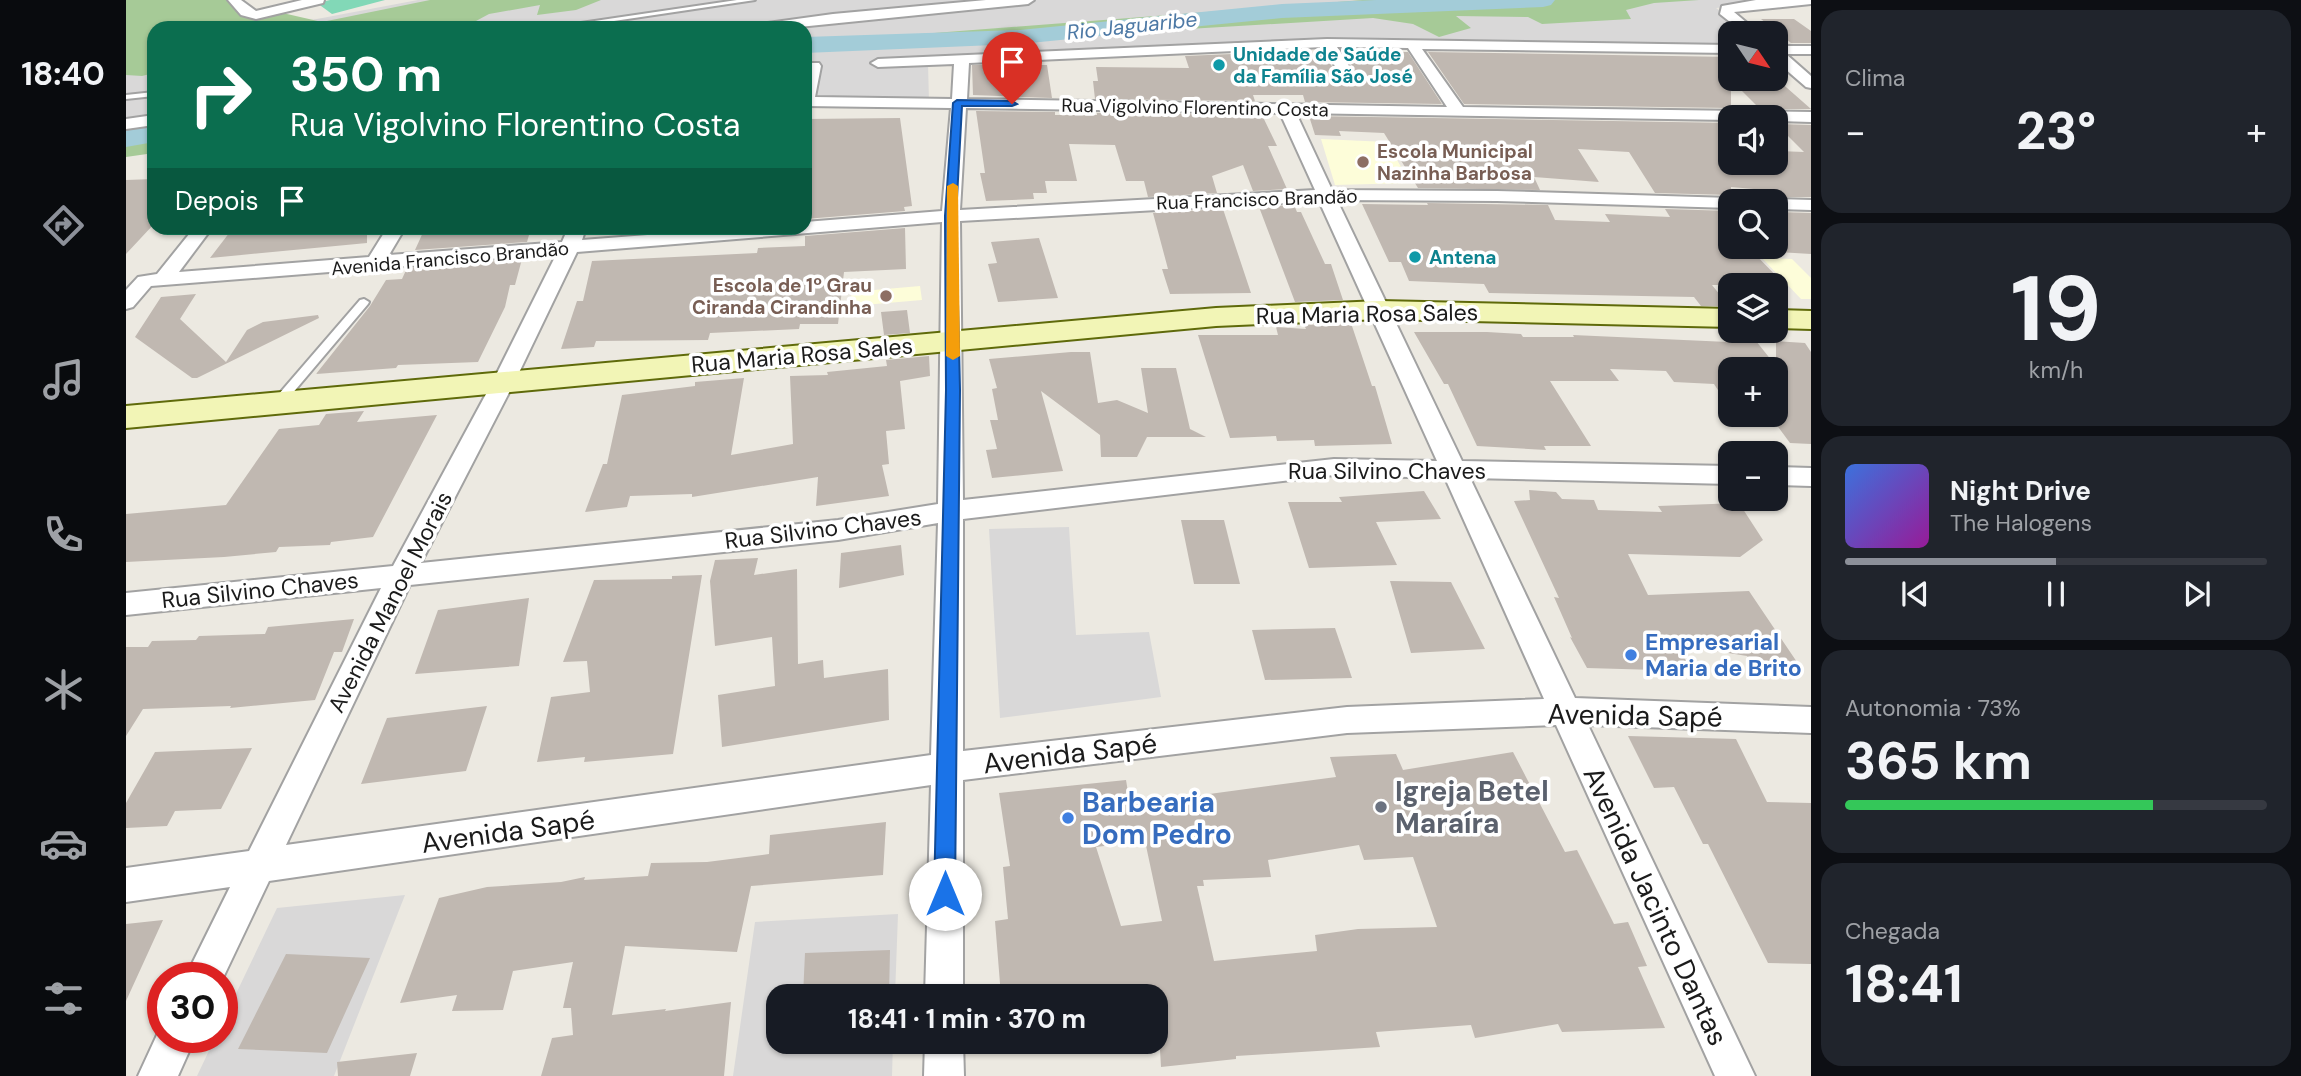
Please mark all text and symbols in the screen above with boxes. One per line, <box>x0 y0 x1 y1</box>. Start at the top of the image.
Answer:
water label: Rio Jaguaribe <box>1065 5 1199 47</box>
north arrow <box>1718 21 1788 91</box>
map controls <box>1718 21 1788 511</box>
pin <box>982 32 1042 104</box>
text: 350 m <box>290 42 442 106</box>
place label: Unidade de Saúde da Família São José <box>1233 42 1413 89</box>
icon: arrive <box>993 43 1031 81</box>
icon: right <box>175 49 266 140</box>
text: 18:40 <box>21 53 105 95</box>
marker: Unidade de Saúde da Família São José <box>1211 57 1227 73</box>
text: Clima <box>1845 63 1905 93</box>
street label: Rua Vigolvino Florentino Costa <box>1061 93 1329 122</box>
text: 23° <box>2016 97 2096 165</box>
text: Rua Vigolvino Florentino Costa <box>290 104 740 146</box>
button: sound <box>1718 105 1788 175</box>
text: − <box>1845 107 1866 157</box>
text: + <box>2246 107 2267 157</box>
place label: Escola Municipal Nazinha Barbosa <box>1377 139 1533 186</box>
marker: Escola Municipal Nazinha Barbosa <box>1355 154 1371 170</box>
icon: arrive <box>273 182 311 220</box>
street label: Rua Francisco Brandão <box>1156 183 1358 216</box>
text: Depois <box>175 184 259 218</box>
button: search <box>1718 189 1788 259</box>
icon: directions <box>39 201 88 250</box>
street label: Avenida Francisco Brandão <box>330 236 570 281</box>
place label: Antena <box>1429 245 1496 270</box>
marker: Antena <box>1407 249 1423 265</box>
text: 19 <box>2011 250 2101 368</box>
place label: Escola de 1º Grau Ciranda Cirandinha <box>692 273 872 320</box>
button: layers <box>1718 273 1788 343</box>
marker: Escola de 1º Grau Ciranda Cirandinha <box>878 288 894 304</box>
street label: Rua Maria Rosa Sales <box>1256 297 1478 331</box>
street label: Rua Maria Rosa Sales <box>690 330 914 380</box>
icon: music <box>39 355 88 404</box>
text: km/h <box>2029 355 2083 385</box>
button: + <box>1718 357 1788 427</box>
button: − <box>1718 441 1788 511</box>
street label: Rua Silvino Chaves <box>1288 456 1486 486</box>
text: Night Drive <box>1950 474 2091 508</box>
street label: Avenida Manoel Morais <box>321 486 459 718</box>
street label: Rua Silvino Chaves <box>723 502 923 556</box>
text: The Halogens <box>1950 508 2092 538</box>
icon: phone <box>39 510 88 559</box>
street label: Rua Silvino Chaves <box>160 565 360 615</box>
icon: previous <box>1896 575 1934 613</box>
icon: pause <box>2037 575 2075 613</box>
icon: next <box>2178 575 2216 613</box>
place label: Empresarial Maria de Brito <box>1645 627 1802 683</box>
marker: Empresarial Maria de Brito <box>1623 647 1639 663</box>
icon: climate <box>39 665 88 714</box>
text: Autonomia · 73% <box>1845 693 2021 723</box>
street label: Avenida Sapé <box>1547 695 1723 736</box>
street label: Avenida Sapé <box>981 724 1159 783</box>
text: 365 km <box>1845 727 2032 795</box>
street label: Avenida Jacinto Dantas <box>1575 761 1736 1052</box>
place label: Igreja Betel Maraíra <box>1395 773 1549 842</box>
place label: Barbearia Dom Pedro <box>1082 784 1232 853</box>
marker: Igreja Betel Maraíra <box>1373 799 1389 815</box>
street label: Avenida Sapé <box>419 801 597 862</box>
marker: Barbearia Dom Pedro <box>1060 810 1076 826</box>
icon: car <box>39 819 88 868</box>
position arrow <box>908 857 982 931</box>
text: Chegada <box>1845 916 1940 946</box>
text: 18:41 <box>1845 950 1963 1018</box>
speed limit sign: 30 <box>147 962 238 1053</box>
icon: filters <box>39 974 88 1023</box>
text: 18:41 · 1 min · 370 m <box>848 1002 1086 1036</box>

